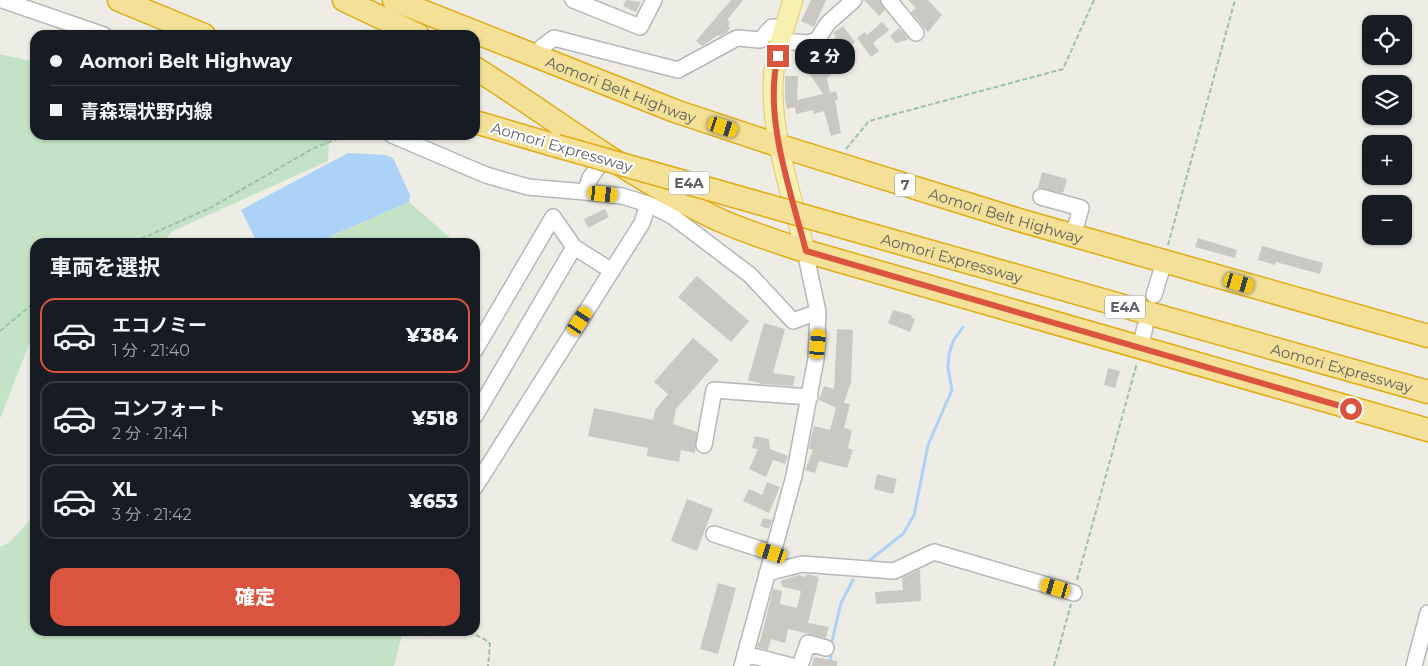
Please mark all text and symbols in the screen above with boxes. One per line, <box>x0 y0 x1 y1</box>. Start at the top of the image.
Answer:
map controls <box>1362 15 1412 245</box>
button: locate <box>1362 15 1412 65</box>
callout: 2 分 <box>796 38 856 74</box>
route end <box>767 45 789 67</box>
text: 2 分 <box>810 47 840 66</box>
text: Aomori Belt Highway <box>80 50 292 73</box>
street label: Aomori Belt Highway <box>543 51 699 127</box>
button: layers <box>1362 75 1412 125</box>
text: 青森環状野内線 <box>80 100 213 123</box>
car <box>706 115 739 139</box>
street label: Aomori Expressway <box>489 118 636 177</box>
button: + <box>1362 135 1412 185</box>
road number: E4A <box>669 172 709 194</box>
road number: 7 <box>895 174 915 196</box>
street label: Aomori Belt Highway <box>927 183 1086 247</box>
car <box>587 185 618 203</box>
button: − <box>1362 195 1412 245</box>
street label: Aomori Expressway <box>879 229 1026 287</box>
text: 車両を選択 <box>50 254 160 281</box>
car <box>1222 272 1255 294</box>
road number: E4A <box>1105 296 1145 318</box>
car <box>565 304 594 338</box>
icon: car <box>52 313 97 358</box>
text: エコノミー <box>112 314 207 337</box>
text: ¥384 <box>406 324 458 347</box>
car <box>809 328 826 360</box>
street label: Aomori Expressway <box>1269 339 1416 397</box>
text: 1 分 · 21:40 <box>112 341 190 360</box>
icon: car <box>52 396 97 441</box>
text: コンフォート <box>112 397 225 420</box>
route start <box>1340 398 1362 420</box>
text: ¥518 <box>412 407 458 430</box>
text: 2 分 · 21:41 <box>112 424 188 443</box>
text: XL <box>112 478 137 501</box>
icon: car <box>52 479 97 524</box>
text: ¥653 <box>409 490 458 513</box>
text: 3 分 · 21:42 <box>112 505 192 524</box>
car <box>755 541 788 565</box>
button: 確定 <box>50 568 460 626</box>
car <box>1039 577 1072 599</box>

